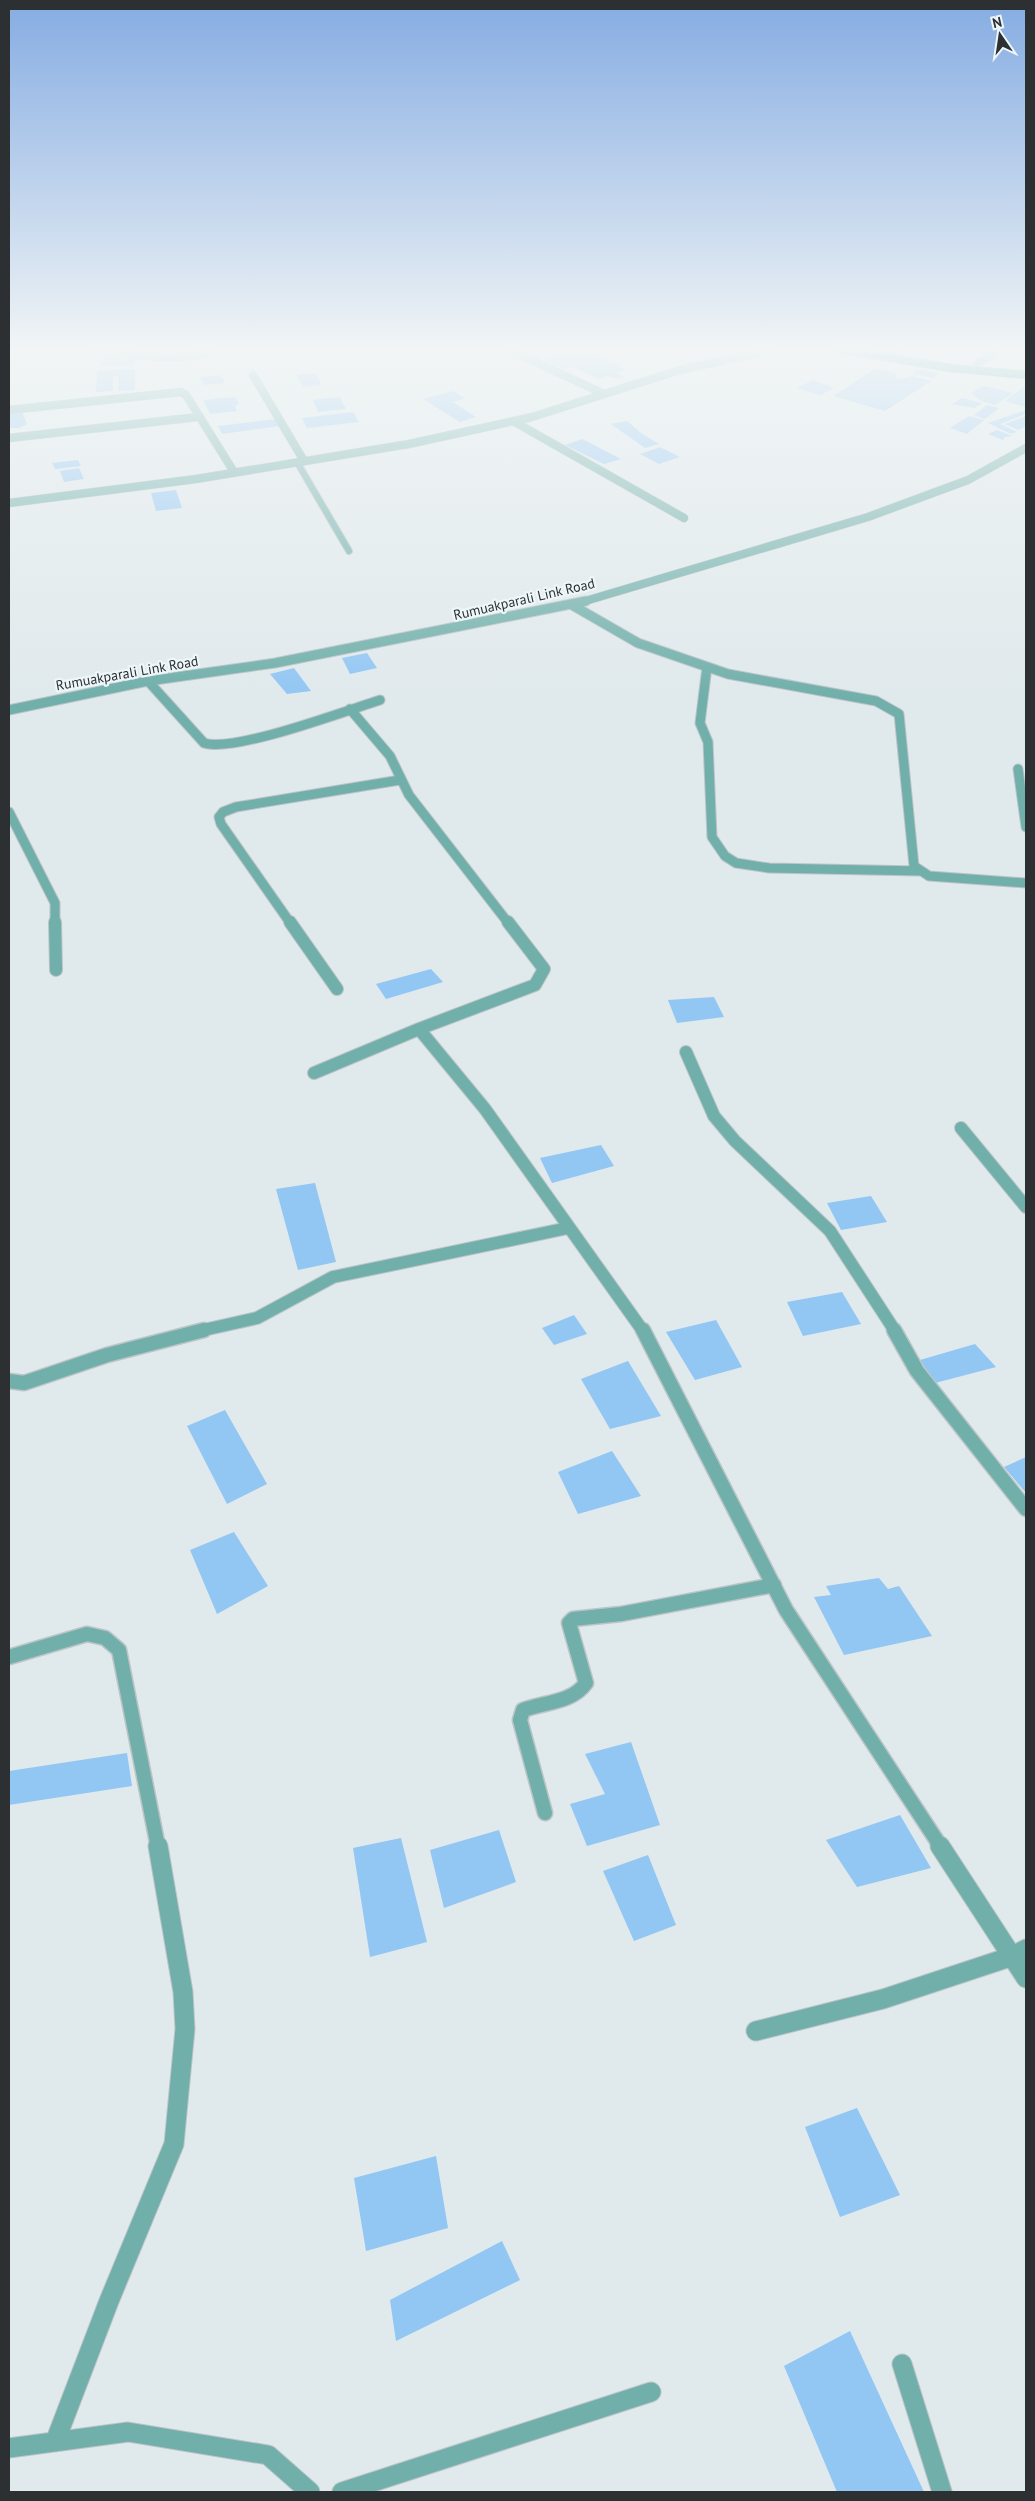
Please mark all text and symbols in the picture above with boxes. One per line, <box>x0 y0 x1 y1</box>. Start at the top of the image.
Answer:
north arrow <box>975 10 1025 60</box>
text: N <box>991 13 1004 32</box>
street label: Rumuakparali Link Road <box>452 574 596 624</box>
street label: Rumuakparali Link Road <box>54 652 200 694</box>

